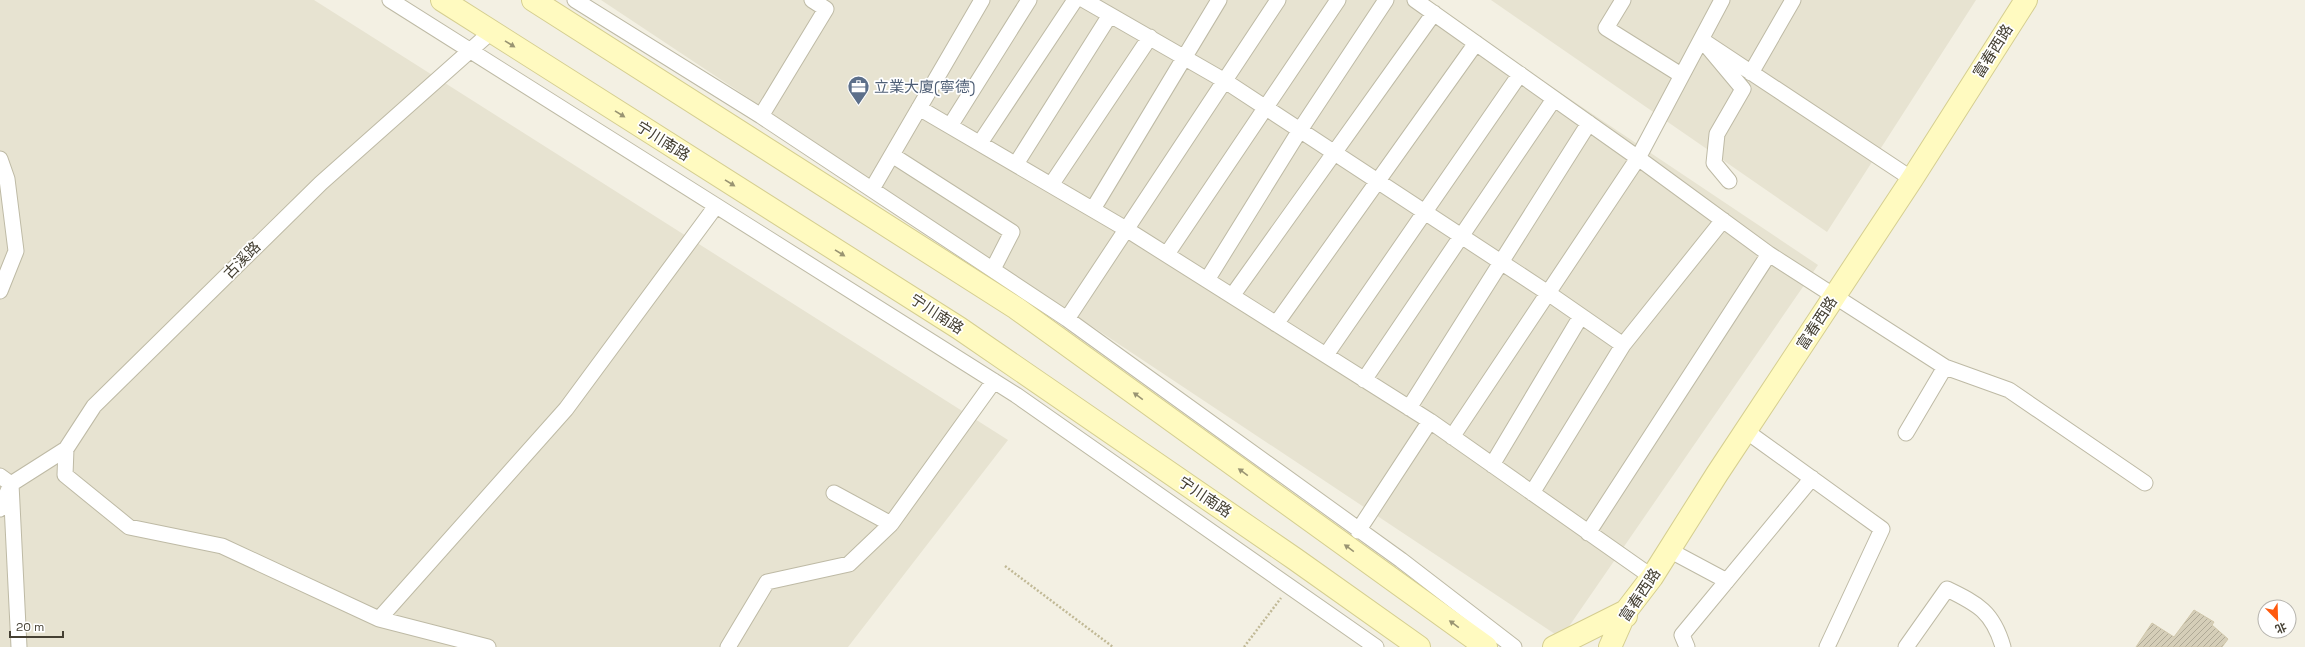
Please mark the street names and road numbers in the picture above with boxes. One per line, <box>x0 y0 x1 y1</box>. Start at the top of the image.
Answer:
street label: 富春西路 <box>1969 20 2017 81</box>
street label: 宁川南路 <box>633 117 694 165</box>
street label: 古溪路 <box>219 237 264 282</box>
street label: 宁川南路 <box>907 289 968 338</box>
street label: 富春西路 <box>1792 292 1841 353</box>
street label: 宁川南路 <box>1175 472 1235 521</box>
street label: 富春西路 <box>1615 565 1664 625</box>

